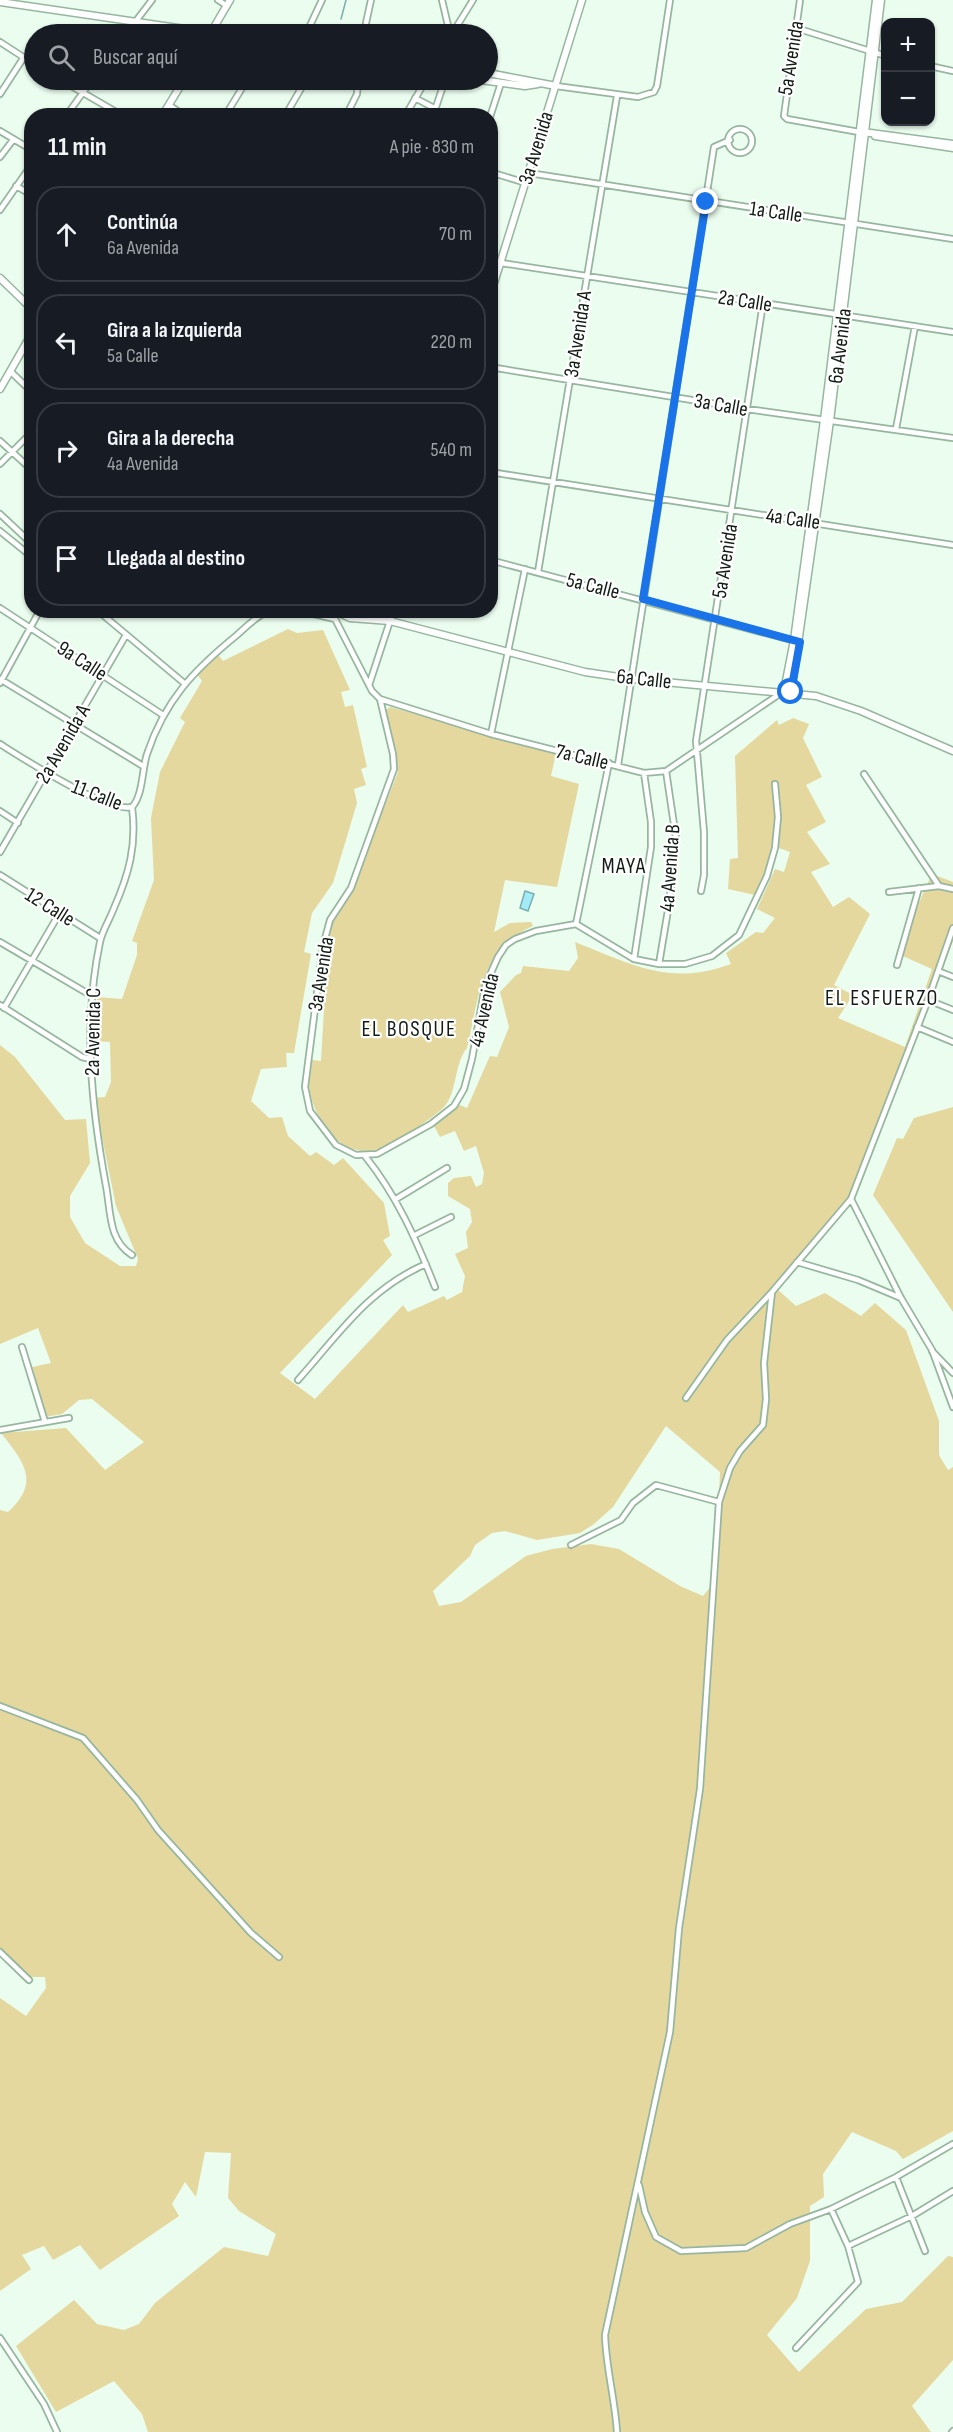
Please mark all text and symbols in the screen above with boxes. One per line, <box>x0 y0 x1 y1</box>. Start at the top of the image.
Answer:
map controls <box>881 18 935 126</box>
button: + <box>881 18 935 72</box>
street label: 5a Avenida <box>773 19 809 97</box>
search box <box>24 24 498 90</box>
icon: search <box>45 41 78 74</box>
text: Buscar aquí <box>93 44 178 71</box>
button: − <box>881 72 935 126</box>
street label: 3a Avenida <box>513 108 559 188</box>
text: 11 min <box>48 132 107 163</box>
text: A pie · 830 m <box>390 135 474 159</box>
route end <box>692 188 718 214</box>
street label: 1a Calle <box>748 196 804 228</box>
text: Continúa <box>107 209 178 236</box>
icon: ahead <box>50 218 83 251</box>
text: 70 m <box>439 222 472 246</box>
text: 6a Avenida <box>107 236 179 260</box>
street label: 2a Calle <box>716 284 774 318</box>
street label: 3a Avenida A <box>559 288 597 379</box>
street label: 6a Avenida <box>823 307 857 385</box>
text: Gira a la izquierda <box>107 317 242 344</box>
icon: left <box>50 326 83 359</box>
text: 220 m <box>431 330 472 354</box>
text: 5a Calle <box>107 344 158 368</box>
street label: 3a Calle <box>692 388 750 422</box>
text: Gira a la derecha <box>107 425 234 452</box>
icon: right <box>50 434 83 467</box>
text: 540 m <box>431 438 472 462</box>
text: 4a Avenida <box>107 452 179 476</box>
street label: 4a Calle <box>764 503 822 535</box>
street label: 5a Avenida <box>707 522 743 600</box>
icon: arrive <box>50 542 83 575</box>
text: Llegada al destino <box>107 545 245 572</box>
street label: 5a Calle <box>564 567 622 605</box>
street label: 9a Calle <box>52 636 112 686</box>
street label: 6a Calle <box>615 664 673 694</box>
route start <box>777 678 803 704</box>
street label: 2a Avenida A <box>30 699 96 788</box>
street label: 7a Calle <box>553 739 611 775</box>
street label: 11 Calle <box>68 774 126 816</box>
street label: 4a Avenida B <box>654 823 686 913</box>
district label: MAYA <box>601 853 647 880</box>
street label: 12 Calle <box>21 882 79 932</box>
street label: 3a Avenida <box>303 935 339 1013</box>
street label: 4a Avenida <box>463 971 505 1049</box>
district label: EL ESFUERZO <box>825 985 939 1012</box>
street label: 2a Avenida C <box>80 988 106 1076</box>
district label: EL BOSQUE <box>362 1016 456 1043</box>

